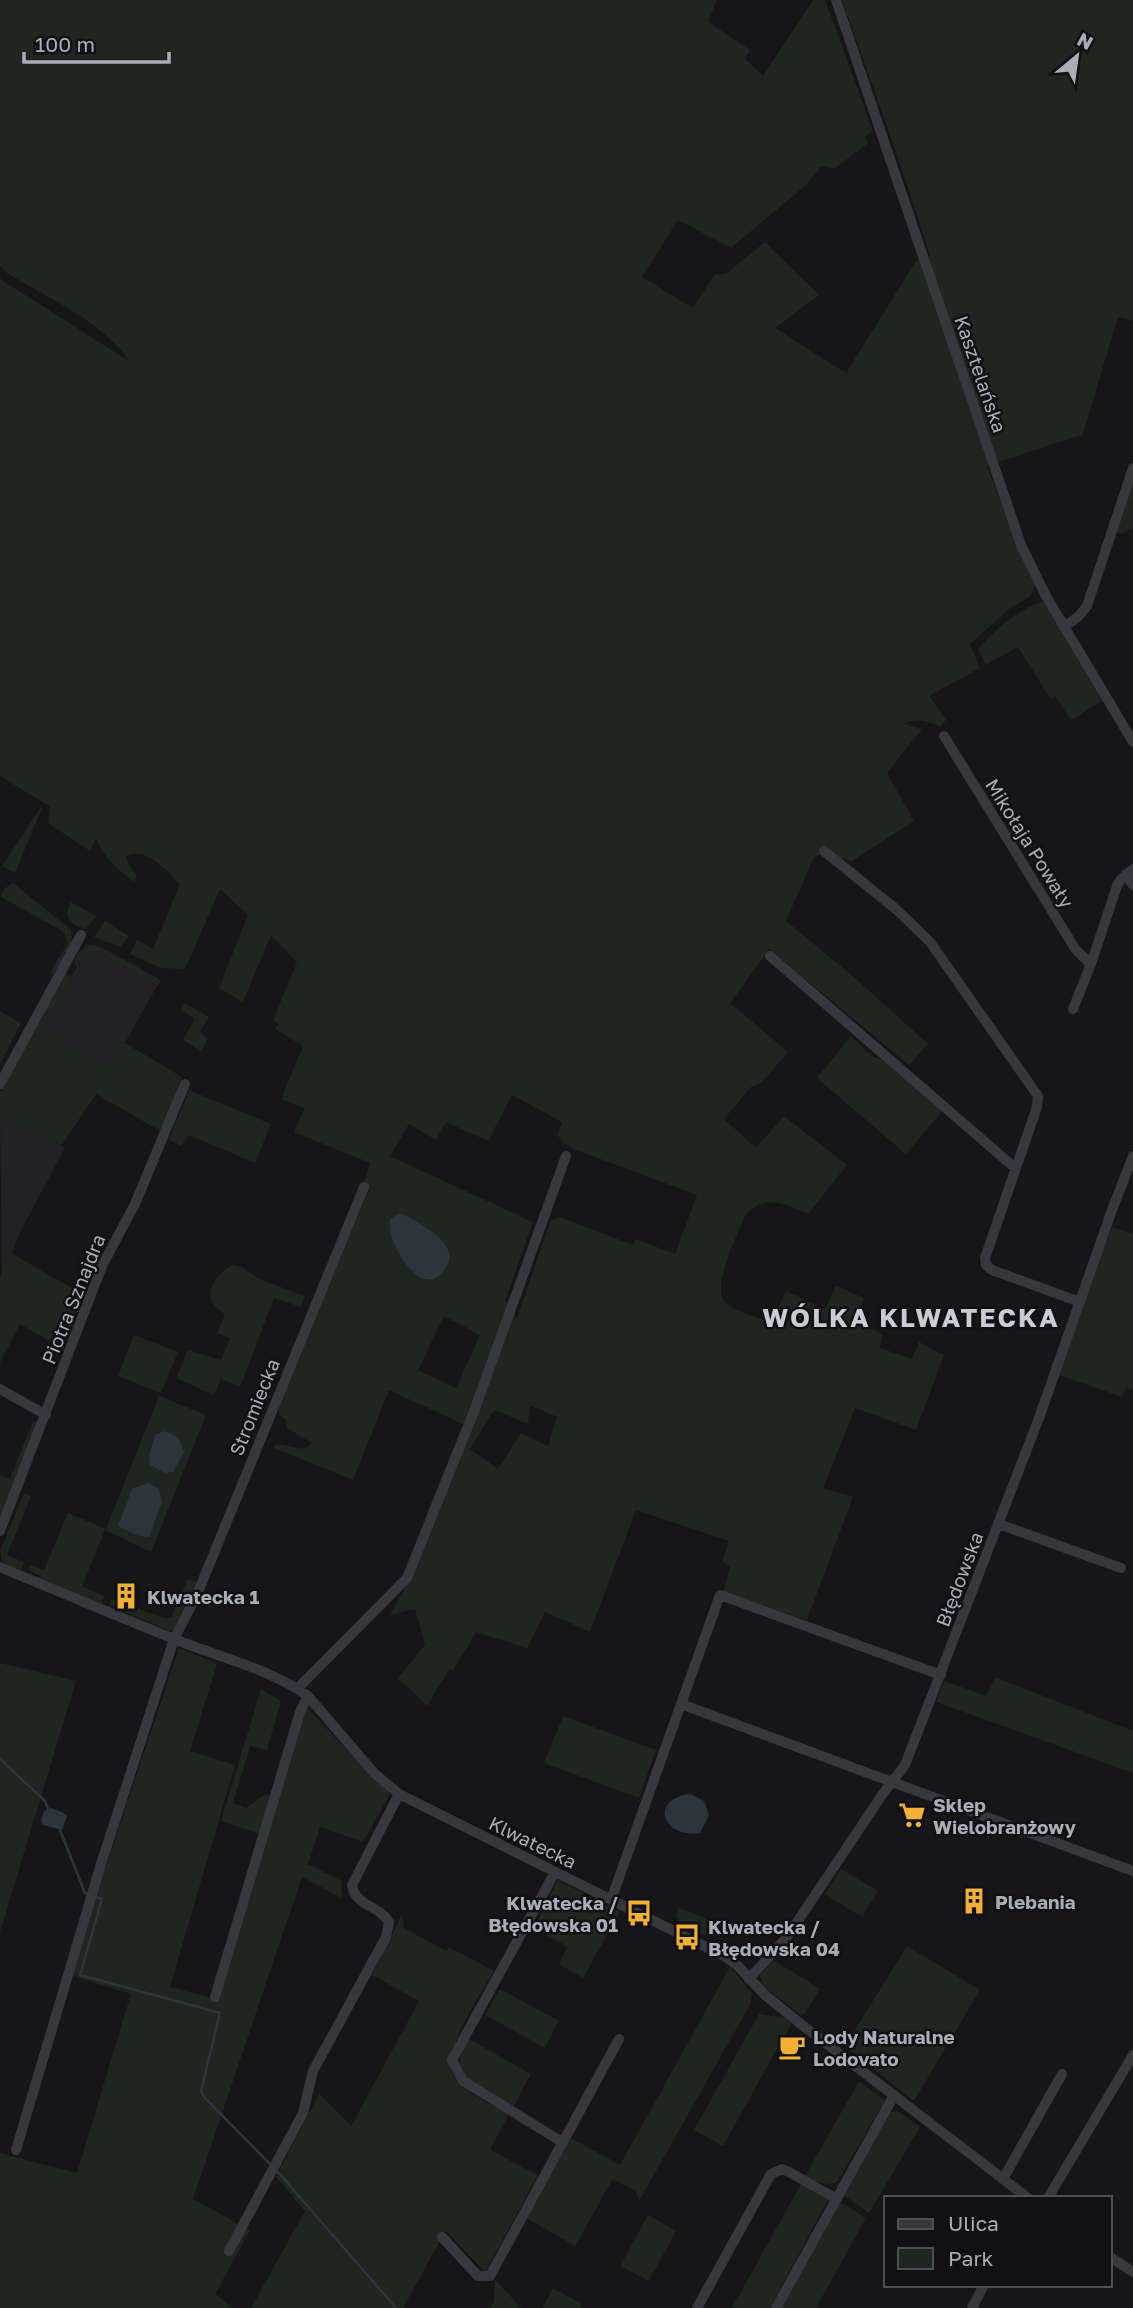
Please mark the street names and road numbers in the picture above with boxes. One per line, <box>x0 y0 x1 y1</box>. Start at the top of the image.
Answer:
street label: Kasztelańska <box>950 312 1012 436</box>
street label: Mikołaja Powały <box>981 774 1079 912</box>
street label: Piotra Sznajdra <box>36 1231 110 1367</box>
street label: Stromiecka <box>224 1355 284 1459</box>
street label: Błędowska <box>930 1528 988 1630</box>
street label: Klwatecka <box>485 1811 581 1873</box>

